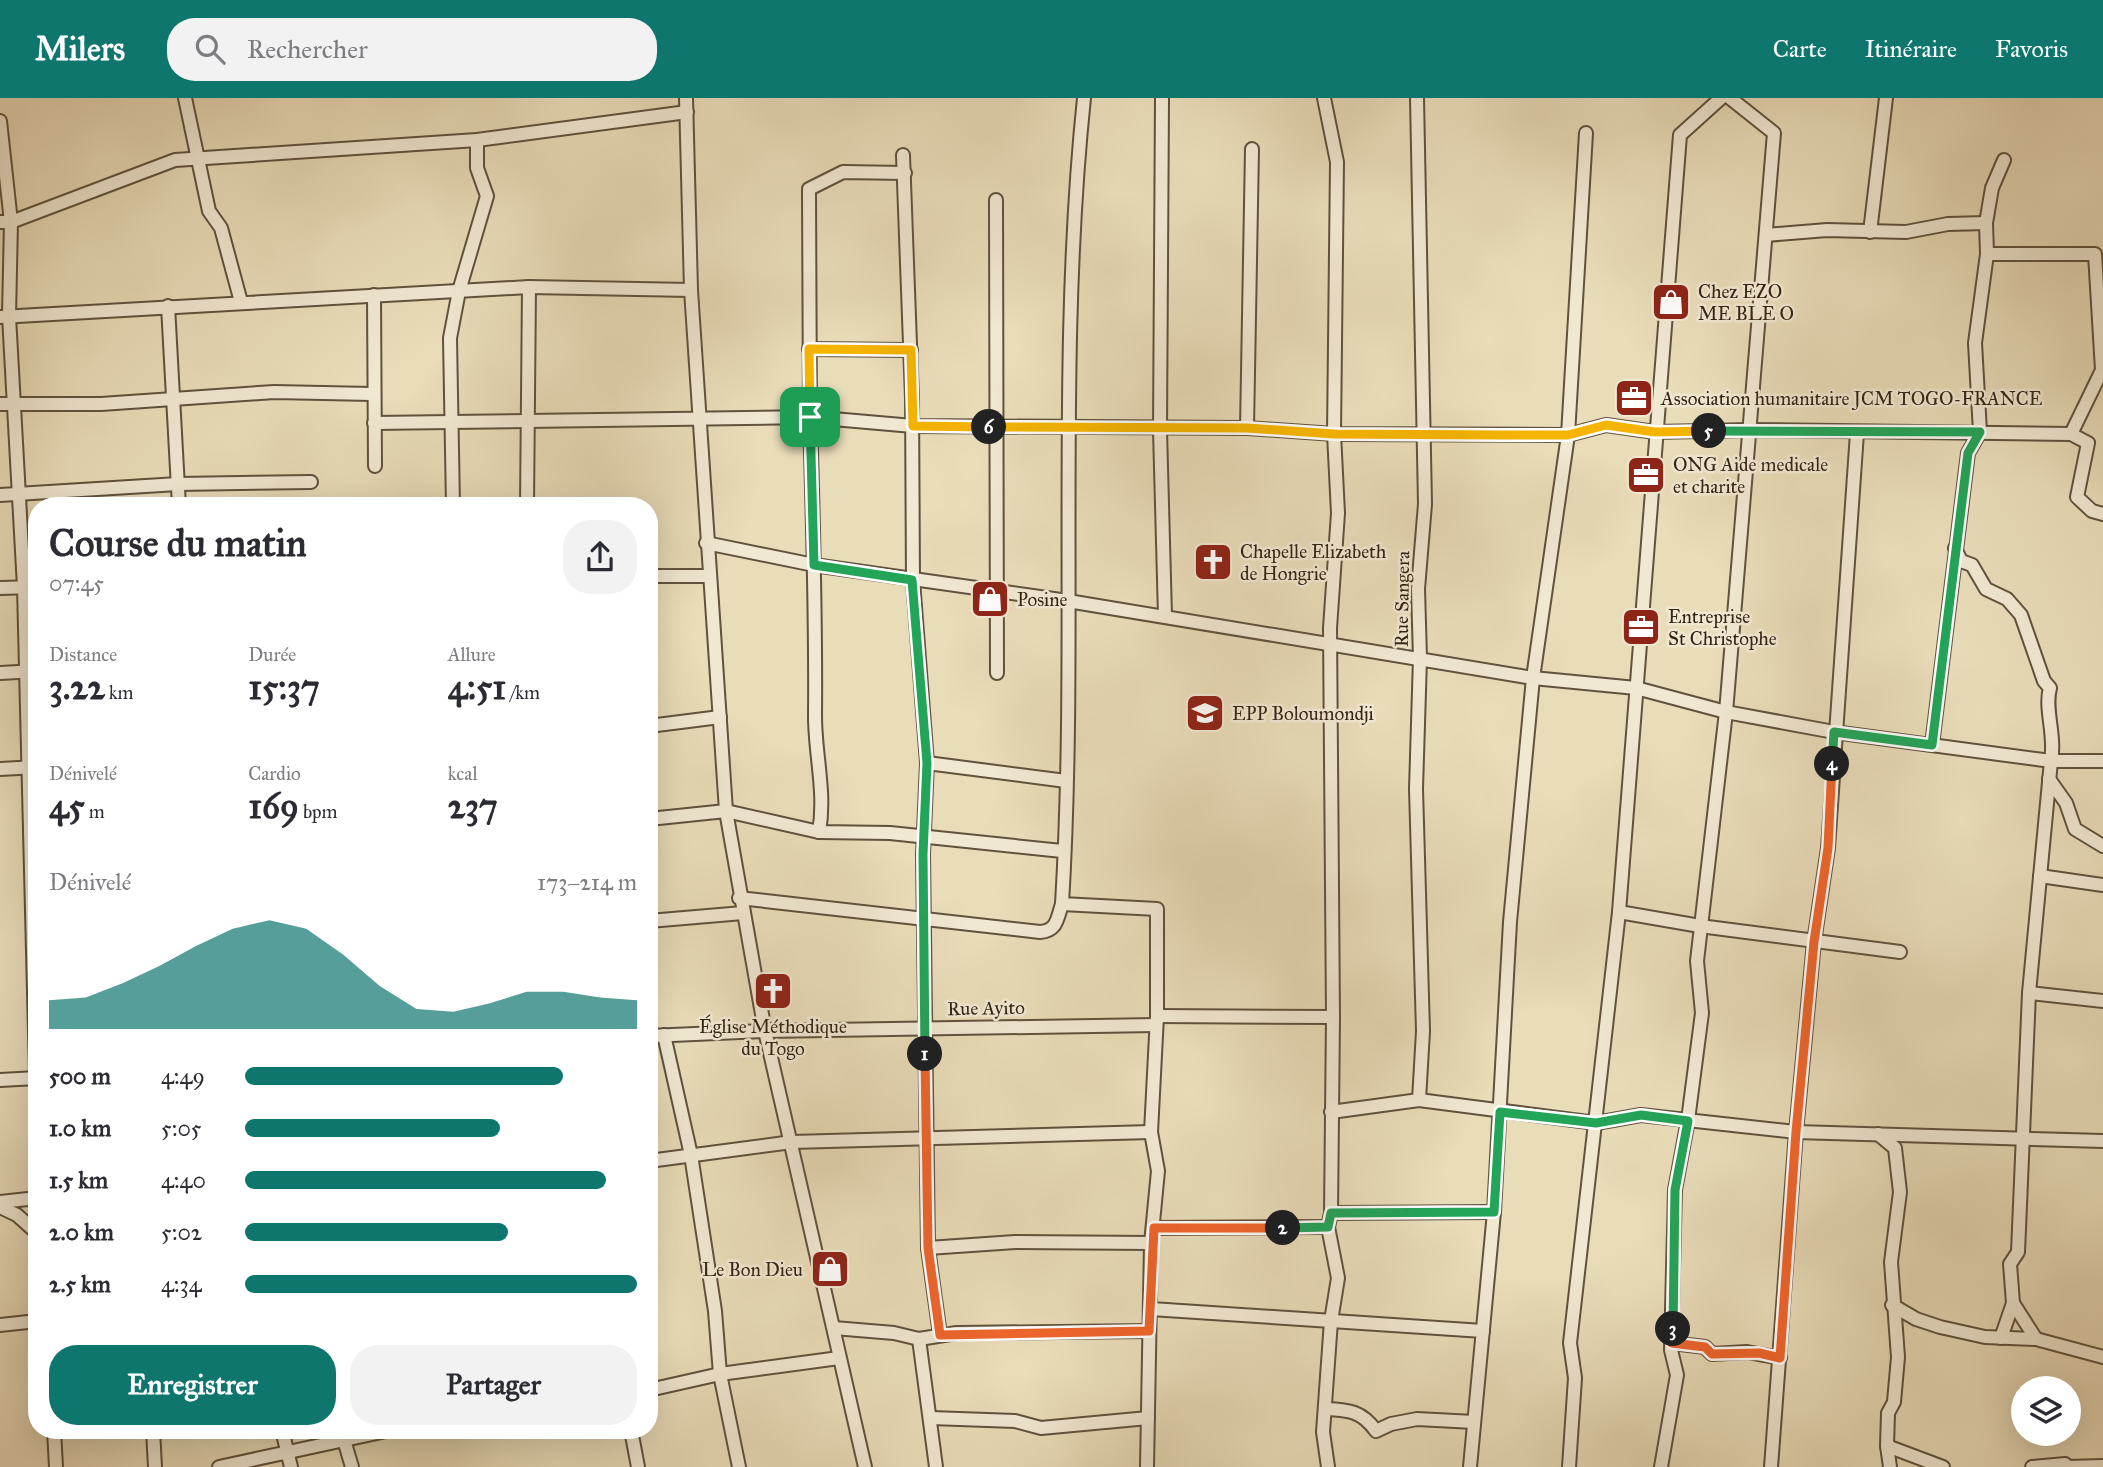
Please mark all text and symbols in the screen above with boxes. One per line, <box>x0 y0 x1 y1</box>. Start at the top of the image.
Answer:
search box <box>167 18 657 81</box>
text: Milers <box>35 29 125 69</box>
icon: search <box>191 30 229 68</box>
text: Rechercher <box>247 33 368 65</box>
text: Carte <box>1773 34 1827 64</box>
text: Itinéraire <box>1865 34 1957 64</box>
text: Favoris <box>1995 34 2068 64</box>
place label: Chez EZO ME BLE O <box>1698 280 1794 325</box>
shop icon: Chez EZO ME BLE O <box>1650 281 1692 323</box>
office icon: Association humanitaire JCM TOGO-FRANCE <box>1613 377 1655 419</box>
pin <box>780 387 840 447</box>
place label: Association humanitaire JCM TOGO-FRANCE <box>1660 387 2043 411</box>
icon: arrive <box>791 398 829 436</box>
pin: 6 <box>972 410 1006 444</box>
pin: 5 <box>1692 414 1726 448</box>
text: 6 <box>984 415 993 438</box>
text: 5 <box>1704 419 1713 442</box>
place label: ONG Aide medicale et charite <box>1673 453 1828 498</box>
office icon: ONG Aide medicale et charite <box>1625 454 1667 496</box>
text: Course du matin <box>49 520 307 566</box>
button: share <box>563 520 637 594</box>
place label: Chapelle Elizabeth de Hongrie <box>1240 540 1387 586</box>
church icon: Chapelle Elizabeth de Hongrie <box>1192 541 1234 583</box>
street label: Rue Sangera <box>1390 550 1415 647</box>
text: 07:45 <box>49 569 104 597</box>
shop icon: Posine <box>969 578 1011 620</box>
place label: Posine <box>1017 588 1068 611</box>
place label: Entreprise St Christophe <box>1668 605 1777 650</box>
office icon: Entreprise St Christophe <box>1620 606 1662 648</box>
text: Distance <box>49 643 117 666</box>
text: Durée <box>248 643 296 666</box>
text: Allure <box>448 643 496 666</box>
text: 3.22 <box>49 666 105 709</box>
text: 15:37 <box>248 666 320 709</box>
text: 4:51 <box>448 666 506 709</box>
text: km <box>105 681 134 704</box>
text: /km <box>506 681 540 704</box>
school or university icon: EPP Boloumondji <box>1184 692 1226 734</box>
place label: EPP Boloumondji <box>1232 702 1374 725</box>
pin: 4 <box>1814 746 1850 782</box>
text: 4 <box>1826 752 1837 775</box>
text: Dénivelé <box>49 762 117 785</box>
text: Cardio <box>248 762 301 785</box>
text: kcal <box>448 762 478 785</box>
text: 45 <box>49 785 85 828</box>
text: 169 <box>248 785 299 828</box>
text: 237 <box>448 785 498 828</box>
text: m <box>85 800 105 823</box>
text: bpm <box>299 800 338 823</box>
text: Dénivelé <box>49 868 131 896</box>
text: 173–214 m <box>537 868 637 896</box>
church icon: Église Méthodique du Togo <box>752 970 794 1012</box>
street label: Rue Ayito <box>947 996 1025 1020</box>
place label: Église Méthodique du Togo <box>699 1014 847 1061</box>
pin: 1 <box>908 1037 942 1072</box>
text: 1 <box>921 1042 928 1065</box>
text: 500 m <box>49 1062 111 1090</box>
text: 4:49 <box>161 1062 205 1090</box>
text: 1.0 km <box>49 1114 111 1142</box>
text: 5:05 <box>161 1114 202 1142</box>
text: 1.5 km <box>49 1166 108 1194</box>
text: 4:40 <box>161 1166 206 1194</box>
pin: 2 <box>1266 1210 1300 1246</box>
text: 2 <box>1278 1216 1287 1239</box>
text: 2.0 km <box>49 1218 114 1246</box>
text: 5:02 <box>161 1218 202 1246</box>
shop icon: Le Bon Dieu <box>809 1248 851 1290</box>
place label: Le Bon Dieu <box>702 1258 803 1281</box>
text: 2.5 km <box>49 1270 111 1298</box>
text: 4:34 <box>161 1270 202 1298</box>
pin: 3 <box>1656 1312 1690 1346</box>
text: 3 <box>1669 1317 1676 1340</box>
button: Enregistrer <box>49 1345 336 1425</box>
button: Partager <box>350 1345 637 1425</box>
map controls <box>2011 1376 2081 1446</box>
button: layers <box>2011 1376 2081 1446</box>

